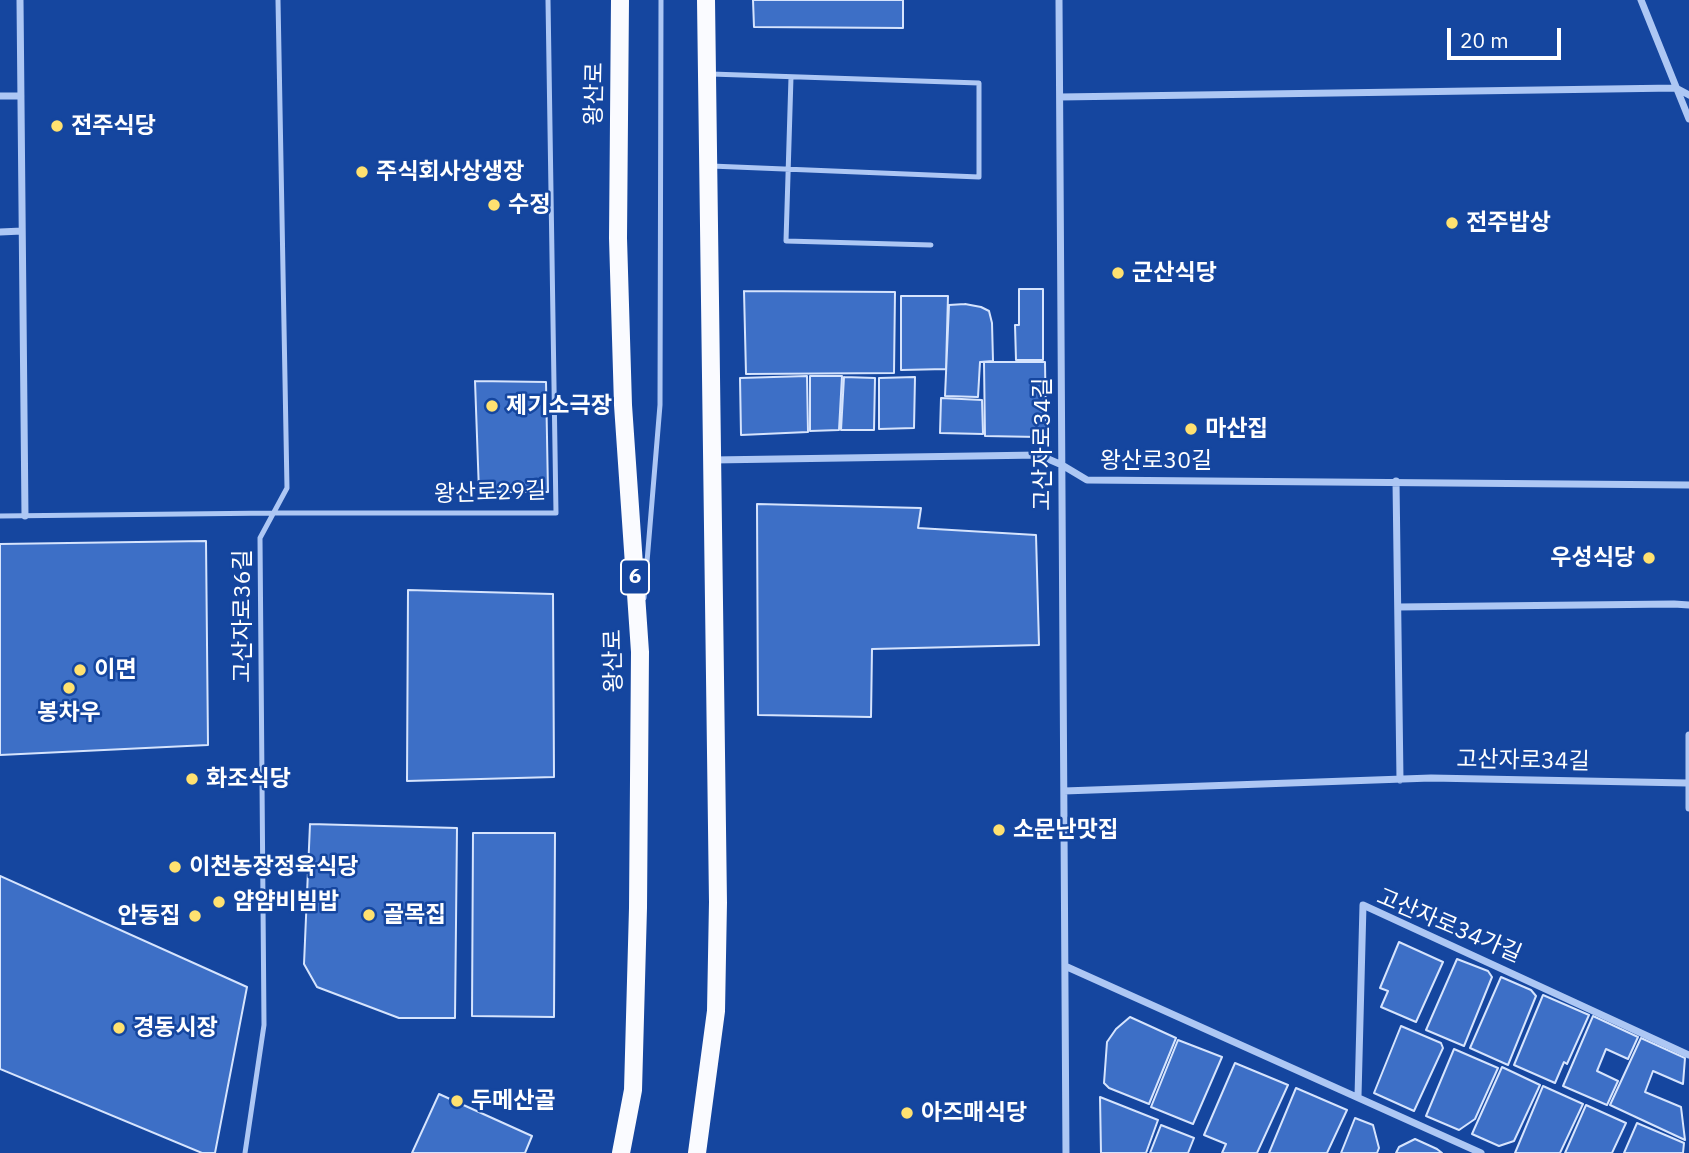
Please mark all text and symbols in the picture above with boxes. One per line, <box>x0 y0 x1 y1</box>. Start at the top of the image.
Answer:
scale bar <box>1451 14 1565 58</box>
text: 20 m <box>1460 26 1509 54</box>
street label: 왕산로 <box>581 62 609 126</box>
place label: 전주식당 <box>71 112 156 140</box>
marker: 전주식당 <box>49 118 65 134</box>
place label: 주식회사상생장 <box>376 158 524 186</box>
marker: 주식회사상생장 <box>354 164 370 180</box>
place label: 수정 <box>508 191 550 219</box>
marker: 수정 <box>486 197 502 213</box>
place label: 전주밥상 <box>1466 209 1551 237</box>
marker: 전주밥상 <box>1444 215 1460 231</box>
place label: 군산식당 <box>1132 259 1217 287</box>
marker: 군산식당 <box>1110 265 1126 281</box>
street label: 고산자로34길 <box>1029 377 1057 511</box>
place label: 제기소극장 <box>506 392 612 420</box>
marker: 제기소극장 <box>484 398 500 414</box>
place label: 마산집 <box>1205 415 1268 443</box>
marker: 마산집 <box>1183 421 1199 437</box>
street label: 왕산로30길 <box>1100 447 1212 475</box>
street label: 왕산로29길 <box>433 477 547 509</box>
place label: 우성식당 <box>1550 544 1635 572</box>
street label: 고산자로36길 <box>229 549 257 683</box>
marker: 우성식당 <box>1641 550 1657 566</box>
road number: 6 <box>621 560 649 594</box>
street label: 왕산로 <box>600 629 628 693</box>
place label: 이면 <box>94 656 136 684</box>
marker: 이면 <box>72 662 88 678</box>
marker: 봉차우 <box>61 680 77 696</box>
place label: 봉차우 <box>37 699 101 727</box>
street label: 고산자로34길 <box>1456 746 1590 776</box>
place label: 화조식당 <box>206 765 291 793</box>
marker: 화조식당 <box>184 771 200 787</box>
place label: 소문난맛집 <box>1013 816 1119 844</box>
marker: 소문난맛집 <box>991 822 1007 838</box>
place label: 이천농장정육식당 <box>189 853 358 881</box>
marker: 이천농장정육식당 <box>167 859 183 875</box>
street label: 고산자로34가길 <box>1372 883 1526 969</box>
place label: 얌얌비빔밥 <box>233 888 339 916</box>
marker: 얌얌비빔밥 <box>211 894 227 910</box>
place label: 골목집 <box>383 901 446 929</box>
place label: 안동집 <box>118 902 181 930</box>
marker: 골목집 <box>361 907 377 923</box>
marker: 안동집 <box>187 908 203 924</box>
place label: 경동시장 <box>133 1014 218 1042</box>
marker: 경동시장 <box>111 1020 127 1036</box>
place label: 두메산골 <box>471 1087 556 1115</box>
marker: 두메산골 <box>449 1093 465 1109</box>
place label: 아즈매식당 <box>921 1099 1027 1127</box>
marker: 아즈매식당 <box>899 1105 915 1121</box>

